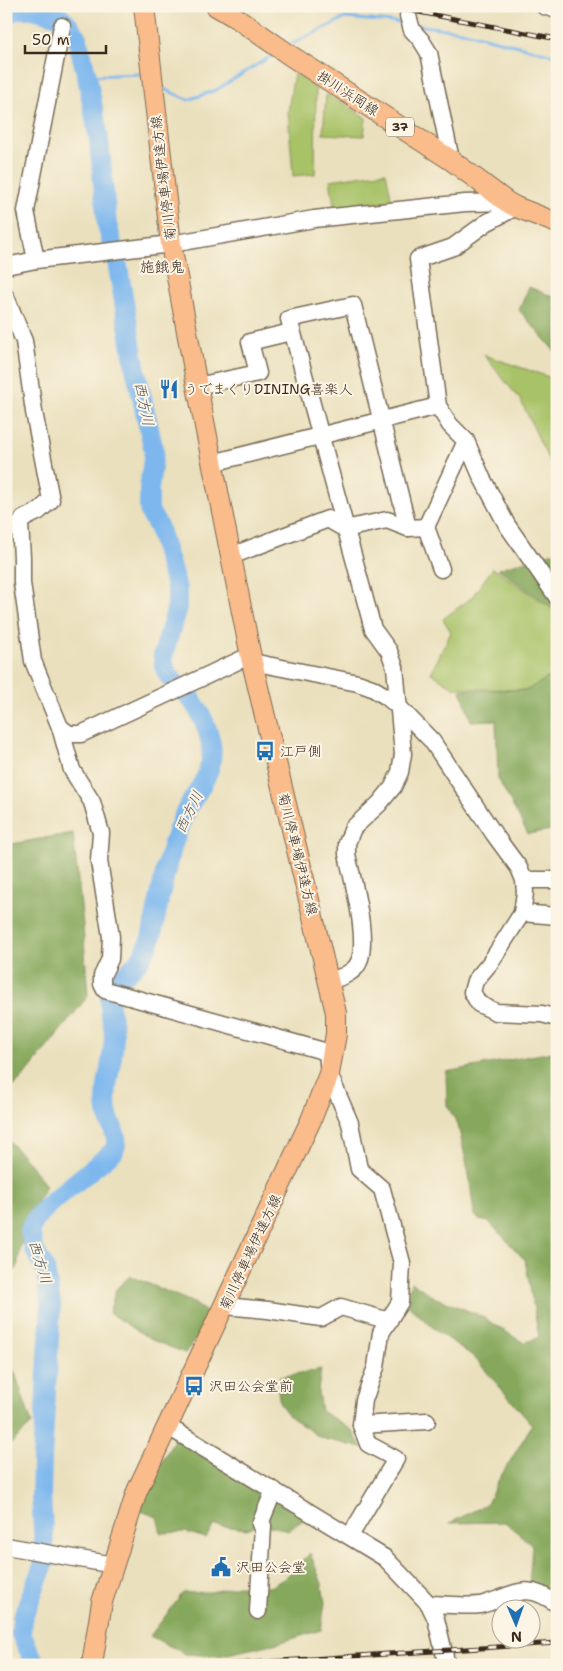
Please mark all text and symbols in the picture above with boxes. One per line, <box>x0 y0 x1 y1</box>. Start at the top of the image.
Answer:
scale bar <box>25 22 106 54</box>
text: 50 m <box>32 30 70 50</box>
street label: 掛川浜岡線 <box>314 66 382 120</box>
street label: 菊川停車場伊達方線 <box>146 114 180 242</box>
road number: 37 <box>386 118 414 136</box>
district label: 施餓鬼 <box>139 257 185 277</box>
restaurant icon: うでまくりDINING喜楽人 <box>158 378 180 400</box>
water label: 西方川 <box>130 380 158 428</box>
place label: うでまくりDINING喜楽人 <box>184 380 352 398</box>
bus stop icon: 江戸側 <box>254 740 276 762</box>
place label: 江戸側 <box>280 742 322 760</box>
water label: 西方川 <box>170 787 208 837</box>
street label: 菊川停車場伊達方線 <box>274 791 322 917</box>
street label: 菊川停車場伊達方線 <box>215 1191 285 1313</box>
water label: 西方川 <box>24 1238 56 1286</box>
bus stop icon: 沢田公会堂前 <box>183 1375 205 1397</box>
place label: 沢田公会堂前 <box>209 1377 293 1395</box>
public building icon: 沢田公会堂 <box>210 1556 232 1578</box>
place label: 沢田公会堂 <box>236 1558 306 1576</box>
north arrow <box>490 1598 540 1648</box>
text: N <box>511 1628 522 1646</box>

